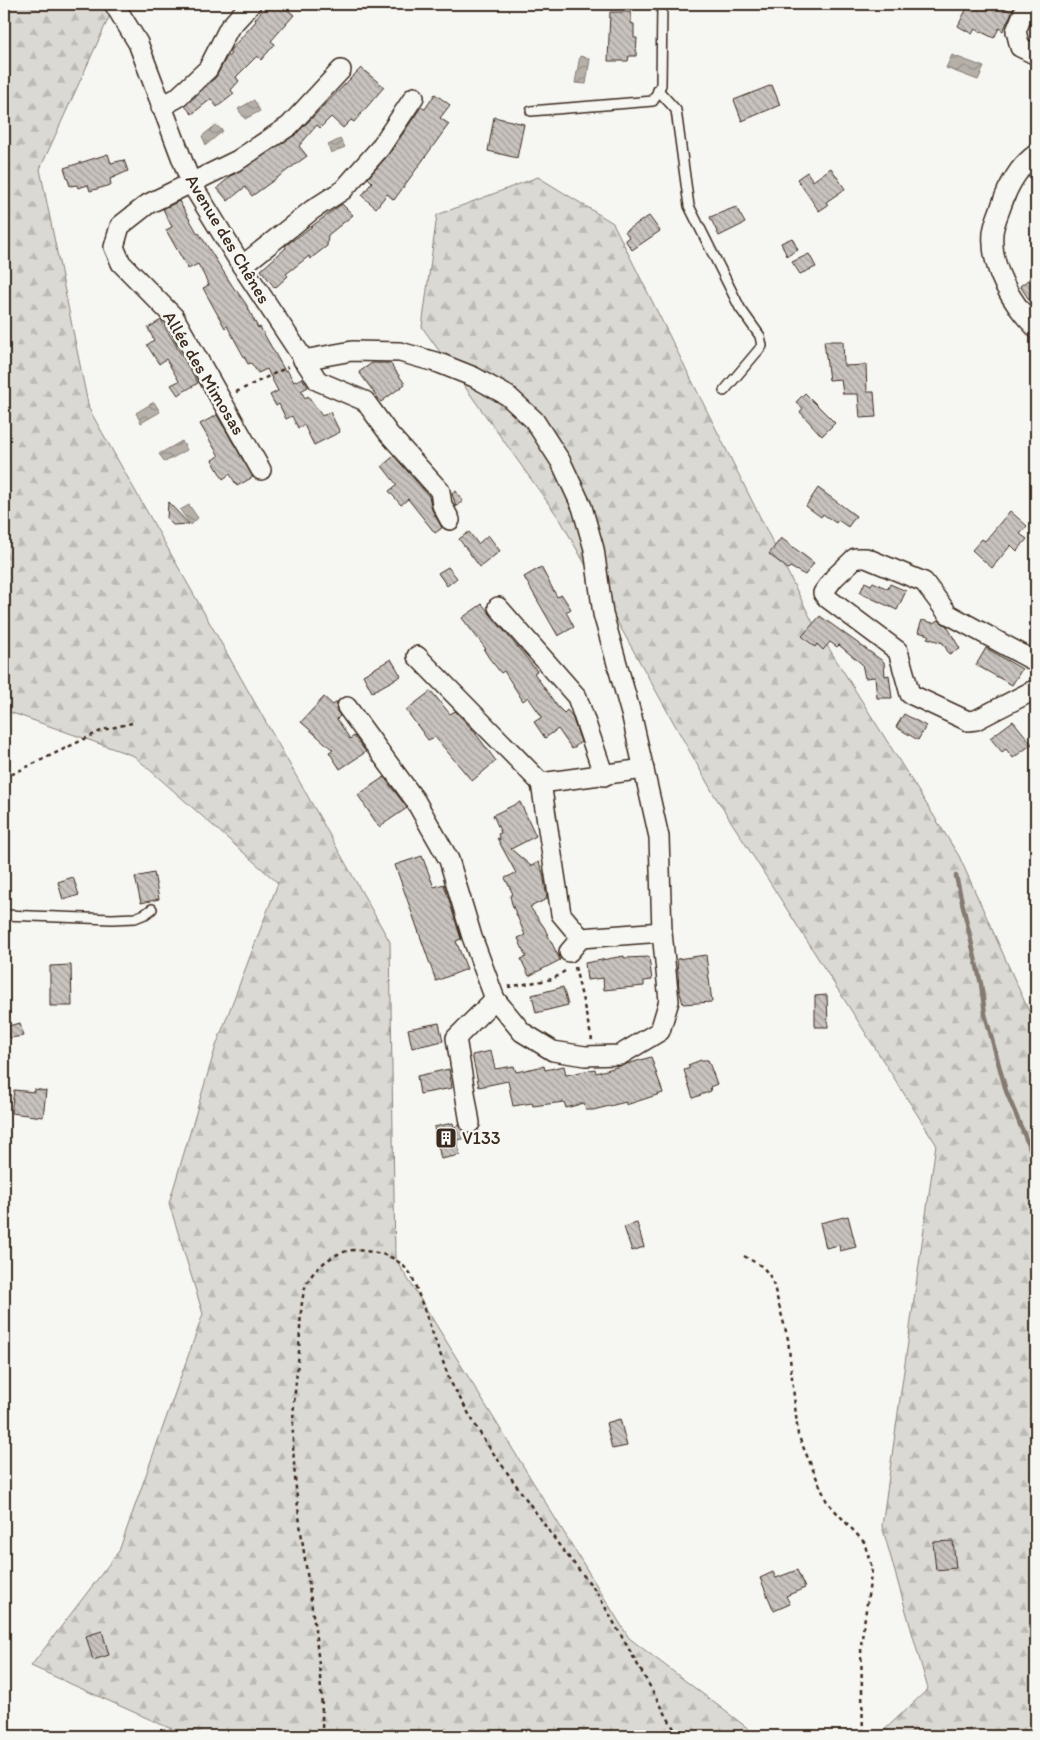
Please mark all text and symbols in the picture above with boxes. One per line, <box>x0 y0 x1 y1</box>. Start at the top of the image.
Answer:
street label: Avenue des Chênes <box>181 170 275 308</box>
street label: Allée des Mimosas <box>158 307 250 439</box>
building icon: V133 <box>434 1126 458 1150</box>
place label: V133 <box>462 1127 501 1149</box>

